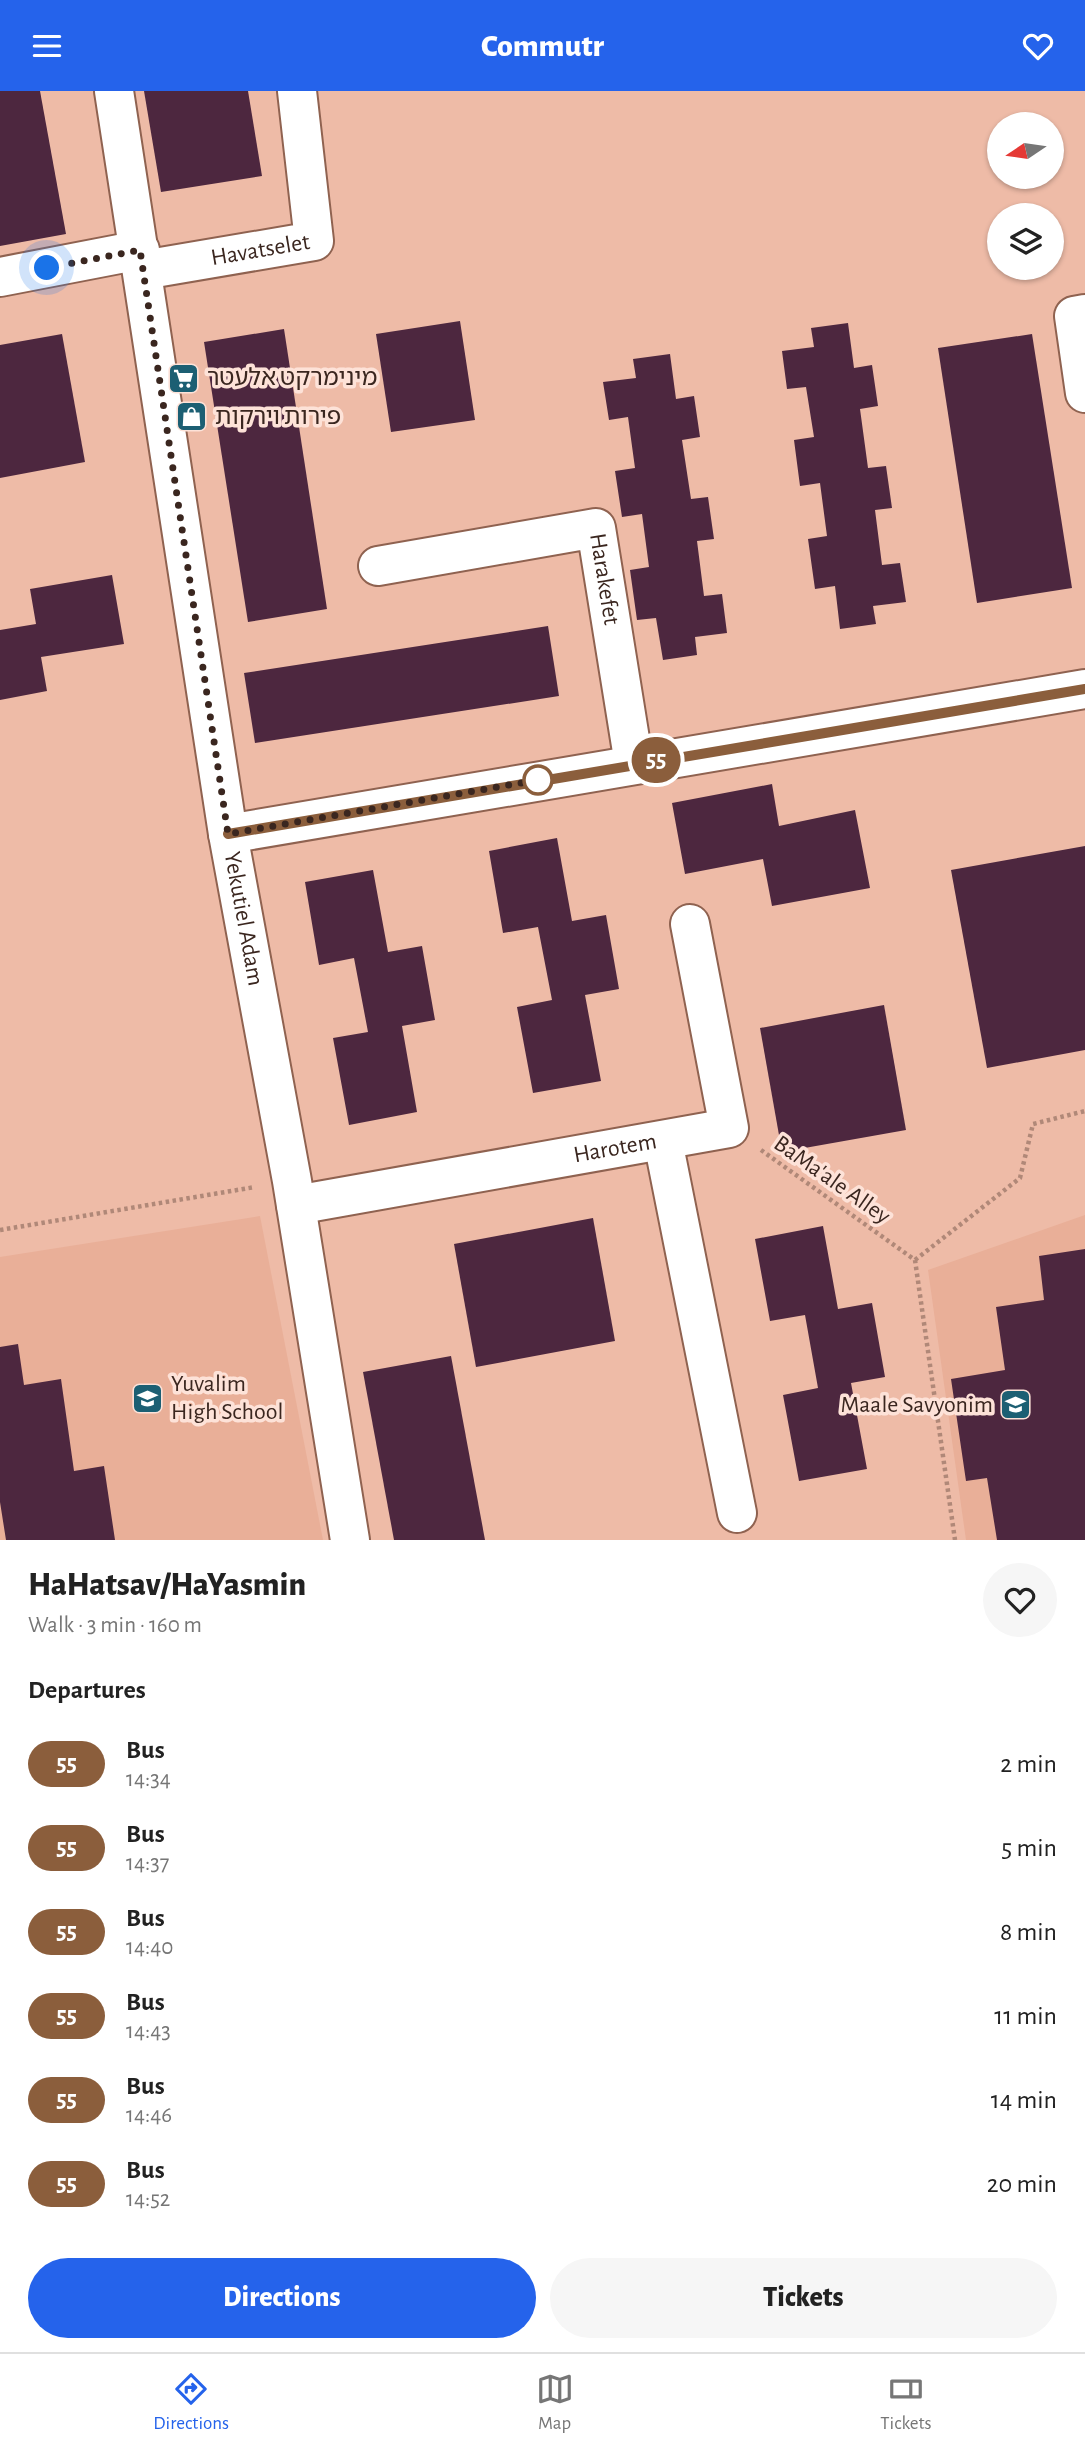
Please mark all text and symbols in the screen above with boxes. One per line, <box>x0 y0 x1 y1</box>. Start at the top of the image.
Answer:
icon: menu <box>28 27 66 65</box>
icon: heart <box>1019 27 1057 65</box>
text: Commutr <box>481 30 604 62</box>
north arrow <box>987 112 1064 189</box>
map controls <box>987 112 1064 280</box>
button: layers <box>987 203 1064 280</box>
street label: Havatselet <box>209 230 312 270</box>
your location <box>29 250 64 285</box>
supermarket icon: מינימרקט אלעטר <box>167 361 201 395</box>
place label: מינימרקט אלעטר <box>207 366 377 390</box>
shop icon: פירות וירקות <box>175 400 209 434</box>
place label: פירות וירקות <box>215 405 341 429</box>
street label: Harakefet <box>585 531 623 627</box>
line badge: 55 <box>624 737 688 783</box>
text: 55 <box>646 748 666 772</box>
unlabelled marker <box>523 765 553 795</box>
street label: Yekutiel Adam <box>220 850 268 988</box>
street label: Harotem <box>572 1129 658 1167</box>
street label: BaMa'ale Alley <box>769 1131 895 1229</box>
place label: Yuvalim High School <box>171 1372 283 1424</box>
school or university icon: Yuvalim High School <box>131 1381 165 1415</box>
school or university icon: Maale Savyonim <box>999 1388 1033 1422</box>
place label: Maale Savyonim <box>841 1393 993 1417</box>
button: heart <box>983 1563 1057 1637</box>
text: HaHatsav/HaYasmin <box>28 1569 306 1602</box>
text: Walk · 3 min · 160 m <box>28 1614 202 1637</box>
text: Departures <box>28 1677 146 1703</box>
text: Bus <box>126 1737 165 1763</box>
text: 2 min <box>1000 1751 1057 1777</box>
text: 55 <box>56 1752 77 1776</box>
text: 14:34 <box>126 1768 171 1791</box>
text: Bus <box>126 1821 165 1847</box>
text: 5 min <box>1001 1835 1057 1861</box>
text: 55 <box>56 1836 77 1860</box>
text: 14:37 <box>126 1852 169 1875</box>
text: Bus <box>126 1905 165 1931</box>
text: 8 min <box>1000 1919 1057 1945</box>
text: 55 <box>56 1920 77 1944</box>
text: 14:40 <box>126 1936 173 1959</box>
text: Bus <box>126 1989 165 2015</box>
text: 11 min <box>994 2003 1057 2029</box>
text: 55 <box>56 2004 77 2028</box>
text: 14:43 <box>126 2020 171 2043</box>
text: Bus <box>126 2073 165 2099</box>
text: 14 min <box>991 2087 1057 2113</box>
text: 55 <box>56 2088 77 2112</box>
text: 14:46 <box>126 2104 172 2127</box>
text: Bus <box>126 2157 165 2183</box>
text: 20 min <box>987 2171 1057 2197</box>
text: 55 <box>56 2172 77 2196</box>
text: 14:52 <box>126 2188 170 2211</box>
button: Directions <box>28 2258 536 2338</box>
button: Tickets <box>550 2258 1057 2338</box>
tab: Directions <box>153 2370 229 2435</box>
tab: Map <box>536 2370 574 2435</box>
tab: Tickets <box>880 2370 932 2435</box>

